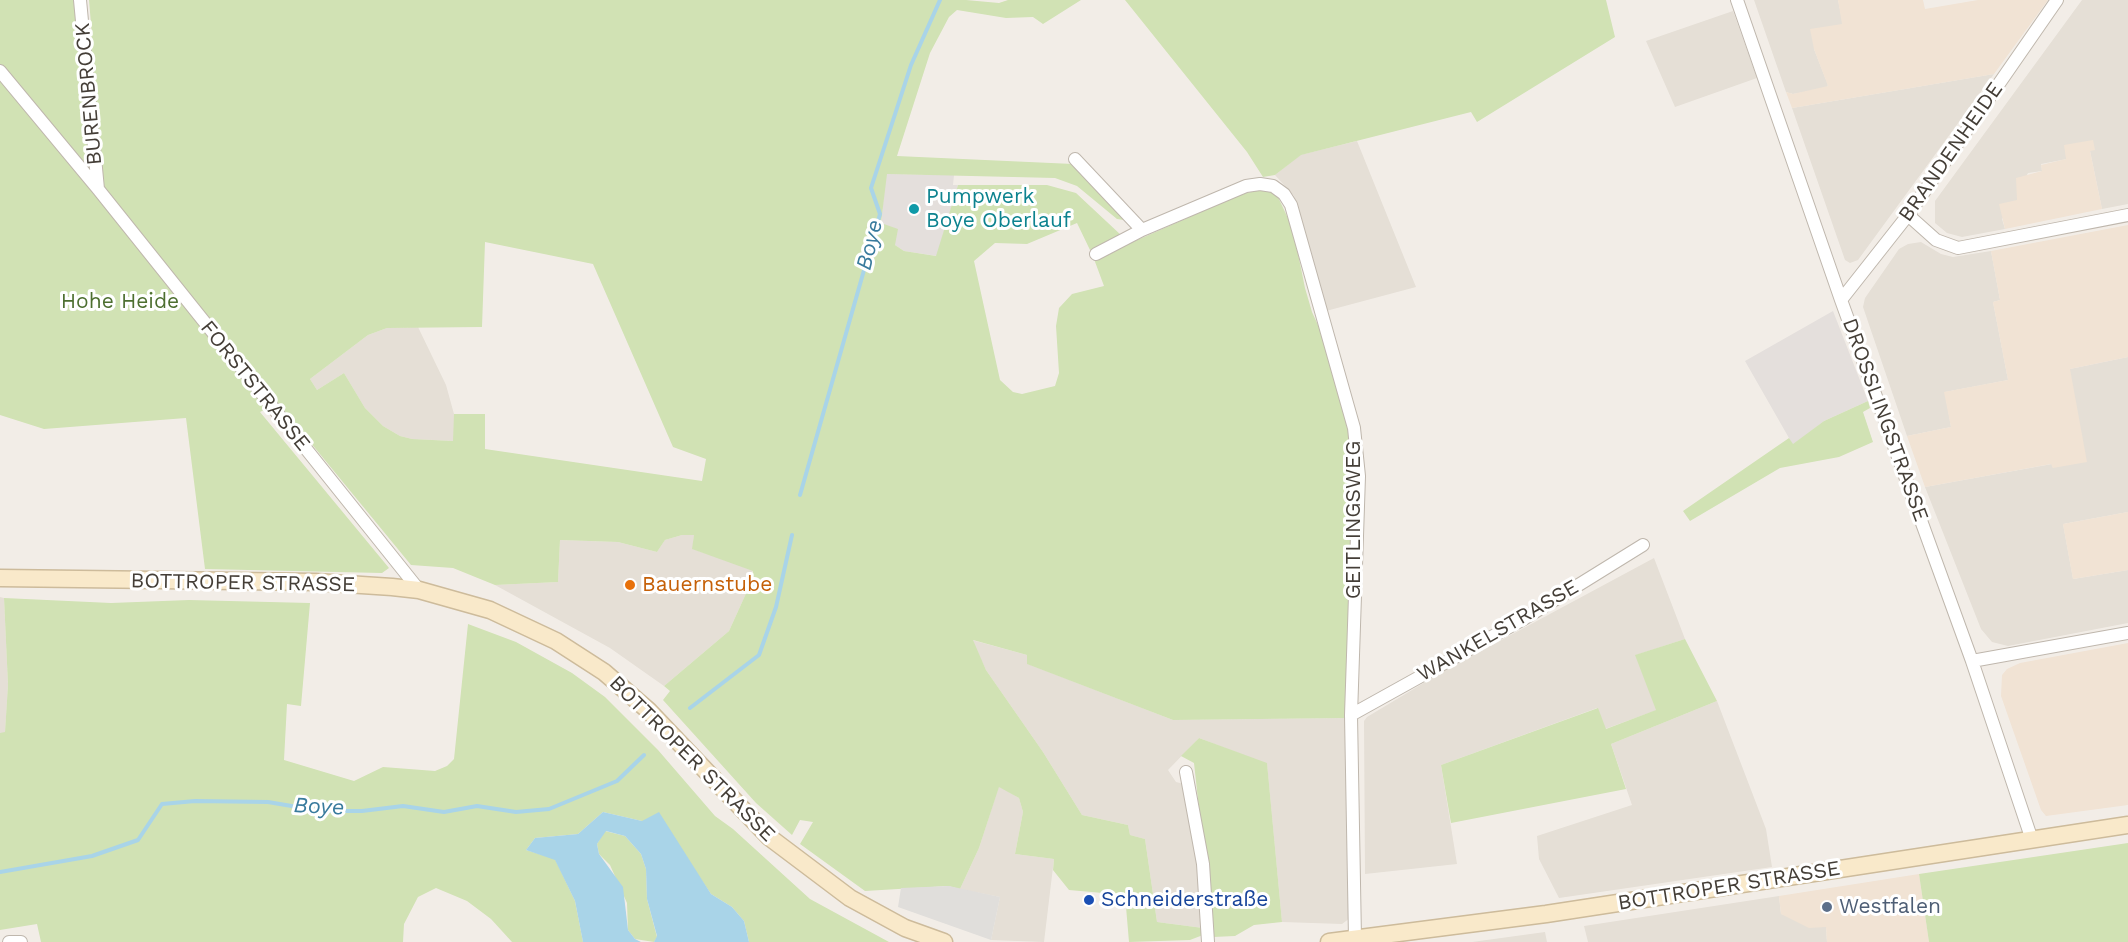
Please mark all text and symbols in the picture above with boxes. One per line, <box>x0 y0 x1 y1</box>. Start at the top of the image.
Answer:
street label: BURENBROCK <box>70 22 108 166</box>
street label: BRANDENHEIDE <box>1894 77 2008 227</box>
place label: Pumpwerk Boye Oberlauf <box>926 184 1071 234</box>
marker: Pumpwerk Boye Oberlauf <box>907 202 921 216</box>
water label: Boye <box>851 217 889 273</box>
park label: Hohe Heide <box>61 289 179 315</box>
street label: DROSSLINGSTRASSE <box>1836 315 1934 525</box>
street label: FORSTSTRASSE <box>195 316 315 456</box>
street label: GEITLINGSWEG <box>1341 441 1367 599</box>
street label: BOTTROPER STRASSE <box>130 568 356 598</box>
place label: Bauernstube <box>642 572 772 598</box>
street label: WANKELSTRASSE <box>1413 575 1583 687</box>
marker: Bauernstube <box>623 578 637 592</box>
street label: BOTTROPER STRASSE <box>604 671 780 847</box>
water label: Boye <box>293 792 345 822</box>
street label: BOTTROPER STRASSE <box>1616 856 1842 916</box>
place label: Schneiderstraße <box>1101 887 1268 913</box>
marker: Schneiderstraße <box>1082 893 1096 907</box>
place label: Westfalen <box>1839 894 1941 920</box>
marker: Westfalen <box>1820 900 1834 914</box>

